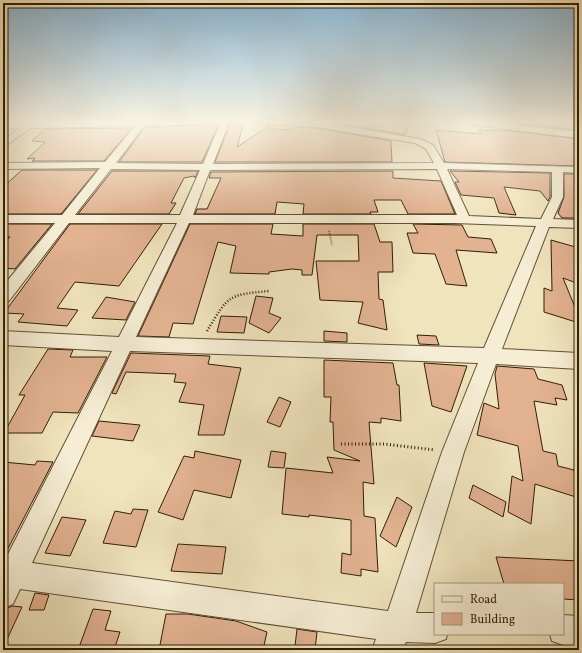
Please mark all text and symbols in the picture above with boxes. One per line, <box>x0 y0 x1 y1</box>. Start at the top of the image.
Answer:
legend <box>434 583 564 635</box>
text: Road <box>470 592 497 608</box>
text: Building <box>470 612 515 628</box>

